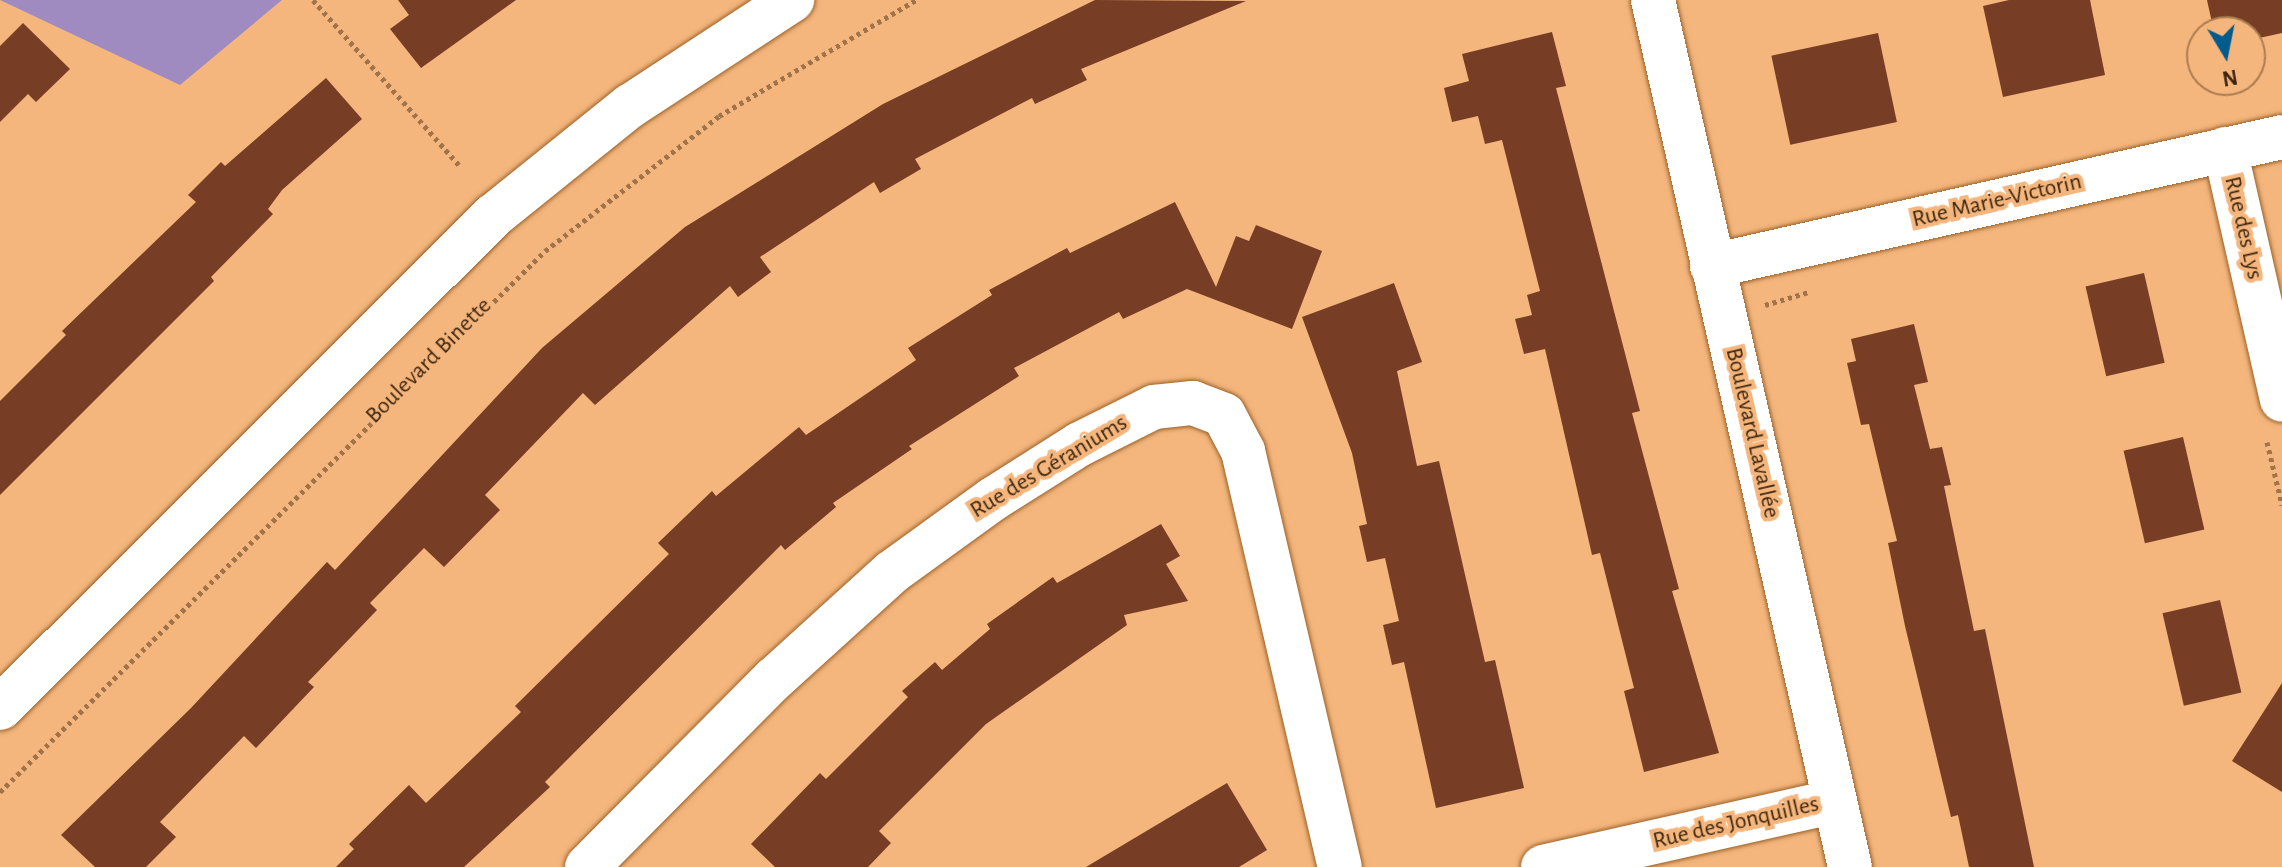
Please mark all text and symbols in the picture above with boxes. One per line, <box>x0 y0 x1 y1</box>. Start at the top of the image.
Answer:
north arrow <box>2186 16 2266 96</box>
text: N <box>2220 66 2239 90</box>
street label: Rue Marie-Victorin <box>1909 168 2085 234</box>
street label: Rue des Lys <box>2217 174 2269 282</box>
street label: Boulevard Binette <box>360 292 498 430</box>
street label: Boulevard Lavallée <box>1718 345 1786 521</box>
street label: Rue des Géraniums <box>965 409 1133 525</box>
street label: Rue des Jonquilles <box>1650 790 1822 856</box>

